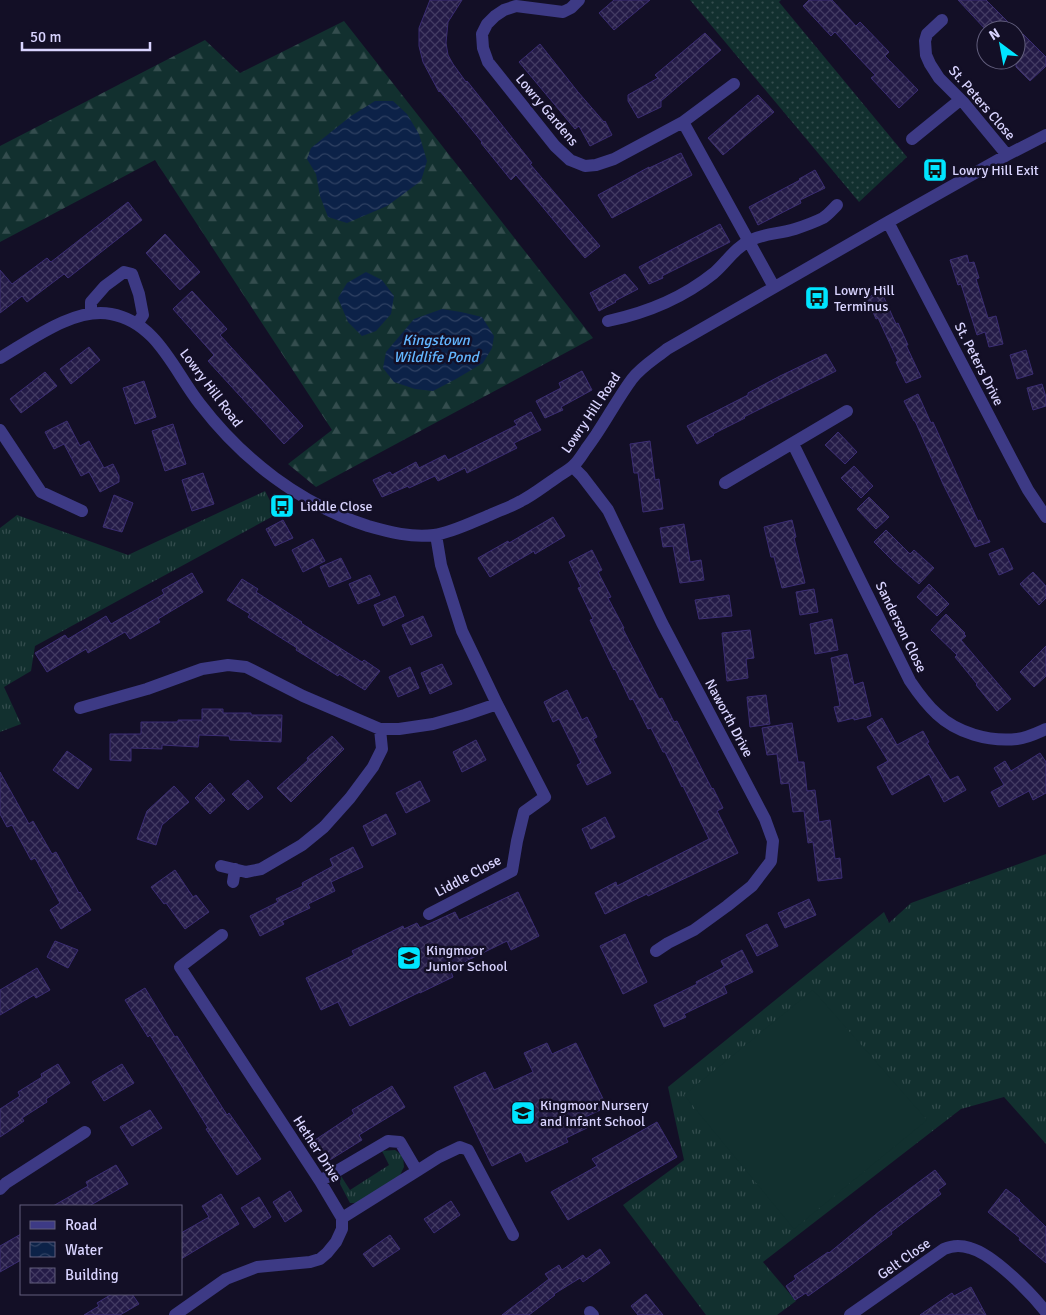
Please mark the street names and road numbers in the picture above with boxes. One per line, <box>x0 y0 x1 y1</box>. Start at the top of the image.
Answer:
street label: St. Peters Close <box>945 62 1019 144</box>
street label: Lowry Gardens <box>512 71 582 149</box>
street label: St. Peters Drive <box>951 319 1007 409</box>
street label: Lowry Hill Road <box>176 345 246 431</box>
street label: Lowry Hill Road <box>558 369 624 457</box>
street label: Sanderson Close <box>872 579 930 675</box>
street label: Naworth Drive <box>701 676 757 760</box>
street label: Liddle Close <box>432 851 504 901</box>
street label: Hether Drive <box>289 1113 345 1185</box>
street label: Gelt Close <box>874 1235 934 1283</box>

